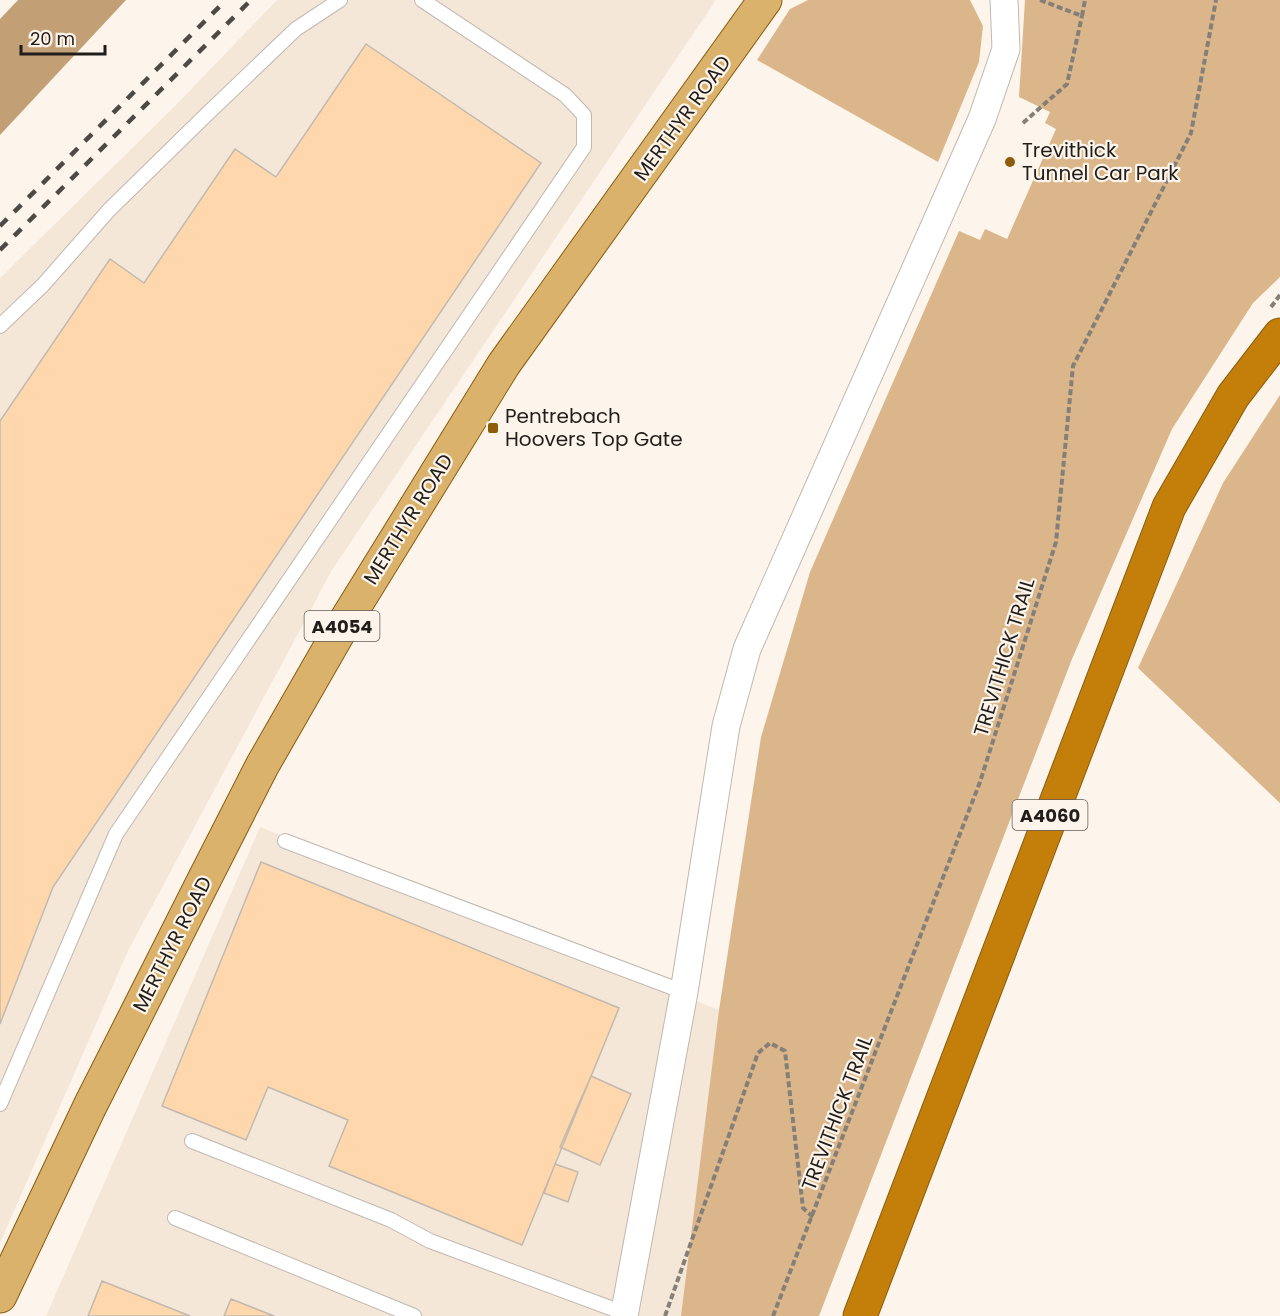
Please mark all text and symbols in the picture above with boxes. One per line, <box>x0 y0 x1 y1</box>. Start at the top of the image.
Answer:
scale bar <box>21 18 105 56</box>
text: 20 m <box>30 26 75 51</box>
street label: MERTHYR ROAD <box>627 50 737 186</box>
place label: Trevithick Tunnel Car Park <box>1022 136 1179 187</box>
marker: Trevithick Tunnel Car Park <box>1003 155 1017 169</box>
place label: Pentrebach Hoovers Top Gate <box>505 402 683 453</box>
marker: Pentrebach Hoovers Top Gate <box>486 421 500 435</box>
street label: MERTHYR ROAD <box>357 448 459 590</box>
street label: TREVITHICK TRAIL <box>967 574 1041 740</box>
road number: A4054 <box>304 611 380 641</box>
road number: A4060 <box>1012 800 1088 830</box>
street label: MERTHYR ROAD <box>126 871 218 1017</box>
street label: TREVITHICK TRAIL <box>795 1031 880 1195</box>

